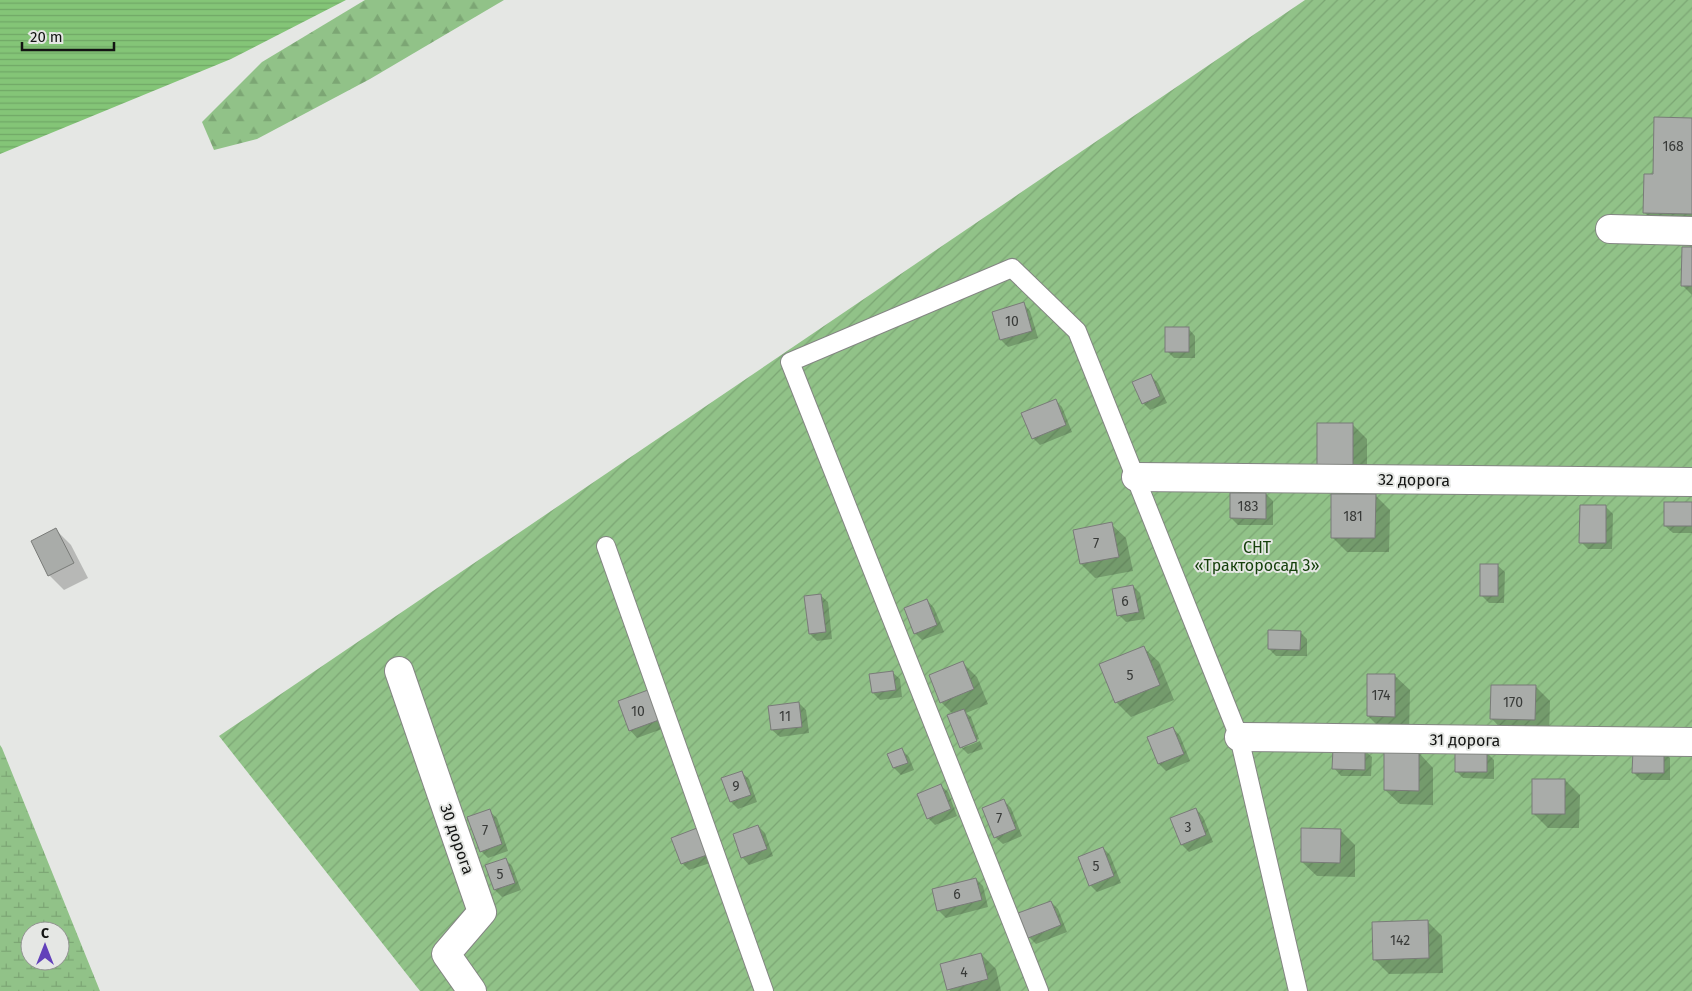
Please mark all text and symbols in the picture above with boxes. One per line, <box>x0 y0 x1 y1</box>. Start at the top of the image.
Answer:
scale bar <box>22 20 115 52</box>
text: 20 m <box>30 28 63 46</box>
house number: 168 <box>1662 138 1684 155</box>
house number: 10 <box>1005 313 1019 330</box>
street label: 32 дорога <box>1378 470 1450 490</box>
house number: 183 <box>1238 498 1258 515</box>
house number: 181 <box>1343 508 1363 525</box>
house number: 7 <box>1093 535 1099 552</box>
park label: СНТ «Тракторосад 3» <box>1195 538 1319 575</box>
house number: 6 <box>1121 593 1129 610</box>
house number: 5 <box>1126 667 1134 684</box>
house number: 174 <box>1371 687 1391 704</box>
house number: 170 <box>1503 694 1523 711</box>
house number: 10 <box>631 703 645 720</box>
house number: 11 <box>779 708 791 725</box>
street label: 31 дорога <box>1429 730 1501 750</box>
house number: 9 <box>732 778 740 795</box>
street label: 30 дорога <box>436 801 478 877</box>
house number: 7 <box>996 810 1002 827</box>
house number: 3 <box>1185 819 1192 836</box>
house number: 7 <box>482 822 488 839</box>
house number: 5 <box>1092 858 1100 875</box>
house number: 5 <box>496 866 504 883</box>
house number: 6 <box>953 886 961 903</box>
north arrow <box>20 921 70 971</box>
text: С <box>41 925 49 942</box>
house number: 142 <box>1390 932 1410 949</box>
house number: 4 <box>960 964 968 981</box>

